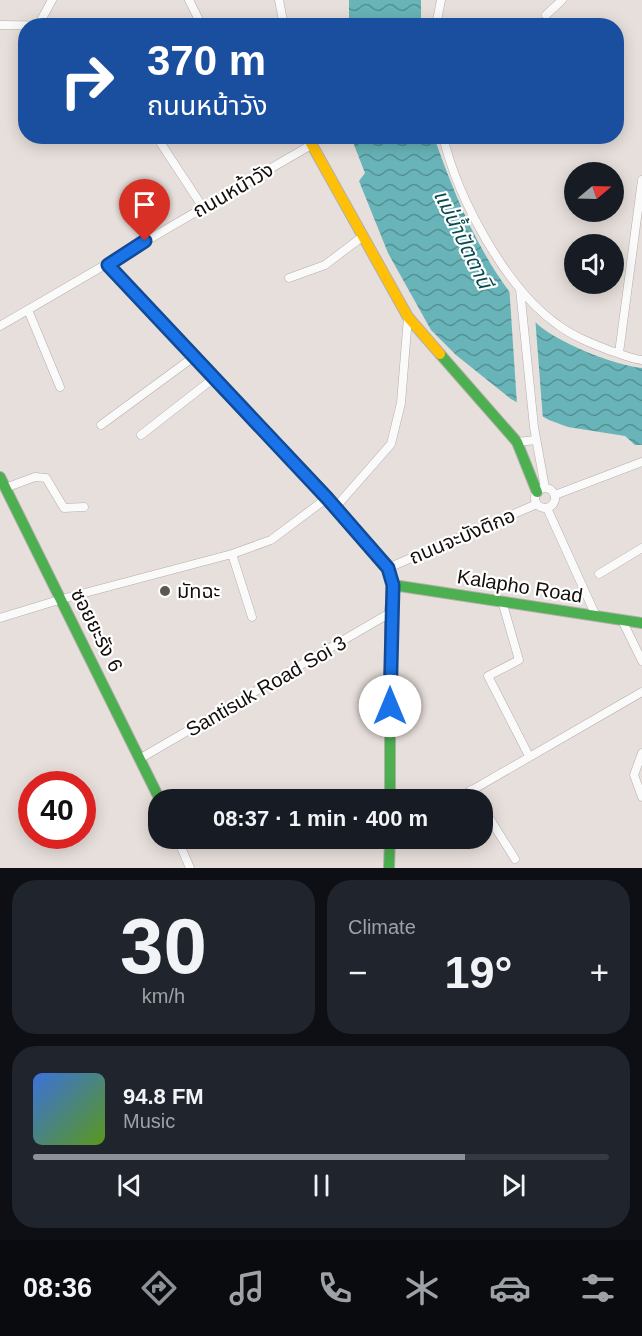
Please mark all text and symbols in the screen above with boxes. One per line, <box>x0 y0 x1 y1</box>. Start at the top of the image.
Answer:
text: 370 m <box>147 37 266 84</box>
icon: right <box>48 42 126 120</box>
text: ถนนหน้าวัง <box>147 91 268 121</box>
street label: ถนนหน้าวัง <box>189 158 277 222</box>
north arrow <box>564 162 624 222</box>
map controls <box>564 162 624 294</box>
pin <box>119 179 170 241</box>
water label: แม่น้ำปัตตานี <box>430 184 501 295</box>
icon: arrive <box>128 188 161 221</box>
button: sound <box>564 234 624 294</box>
street label: ถนนจะบังติกอ <box>406 504 518 568</box>
street label: Kalapho Road <box>456 565 584 607</box>
place label: มัทฉะ <box>177 580 220 602</box>
marker: มัทฉะ <box>158 584 172 598</box>
street label: ซอยยะรัง 6 <box>67 585 127 675</box>
street label: Santisuk Road Soi 3 <box>182 631 350 741</box>
position arrow <box>358 674 422 738</box>
speed limit sign: 40 <box>18 771 96 849</box>
text: 08:37 · 1 min · 400 m <box>213 806 428 831</box>
text: 30 <box>120 902 207 990</box>
text: Climate <box>348 916 416 938</box>
text: 19° <box>444 947 513 998</box>
text: − <box>348 954 367 991</box>
text: + <box>590 954 609 991</box>
text: km/h <box>142 985 185 1007</box>
text: 94.8 FM <box>123 1084 204 1109</box>
text: Music <box>123 1110 175 1132</box>
icon: previous <box>113 1169 146 1202</box>
icon: pause <box>305 1169 338 1202</box>
icon: next <box>497 1169 530 1202</box>
icon: directions <box>138 1267 180 1309</box>
icon: music <box>226 1267 268 1309</box>
icon: phone <box>314 1267 356 1309</box>
icon: climate <box>401 1267 443 1309</box>
icon: car <box>489 1267 531 1309</box>
icon: filters <box>577 1267 619 1309</box>
text: 08:36 <box>23 1273 92 1303</box>

